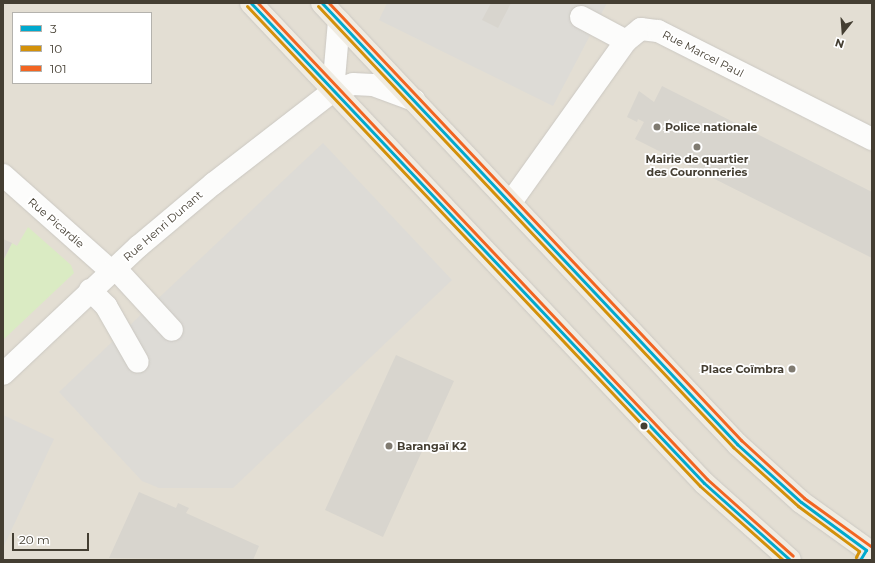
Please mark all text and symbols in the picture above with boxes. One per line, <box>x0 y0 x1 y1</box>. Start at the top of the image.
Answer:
legend <box>12 12 152 84</box>
north arrow <box>823 12 863 52</box>
text: 3 <box>50 21 57 36</box>
street label: Rue Marcel Paul <box>660 28 746 80</box>
text: N <box>833 35 846 51</box>
text: 10 <box>50 41 62 56</box>
text: 101 <box>50 61 67 76</box>
place label: Police nationale <box>665 120 758 134</box>
marker: Police nationale <box>652 122 662 132</box>
marker: Mairie de quartier des Couronneries <box>692 142 702 152</box>
place label: Mairie de quartier des Couronneries <box>646 153 748 179</box>
street label: Rue Henri Dunant <box>121 188 205 264</box>
street label: Rue Picardie <box>25 195 87 251</box>
place label: Place Coïmbra <box>701 362 784 376</box>
marker: Place Coïmbra <box>787 364 797 374</box>
unlabelled marker <box>639 421 649 431</box>
place label: Barangaï K2 <box>397 439 467 453</box>
marker: Barangaï K2 <box>384 441 394 451</box>
scale bar <box>14 525 91 551</box>
text: 20 m <box>19 532 50 547</box>

